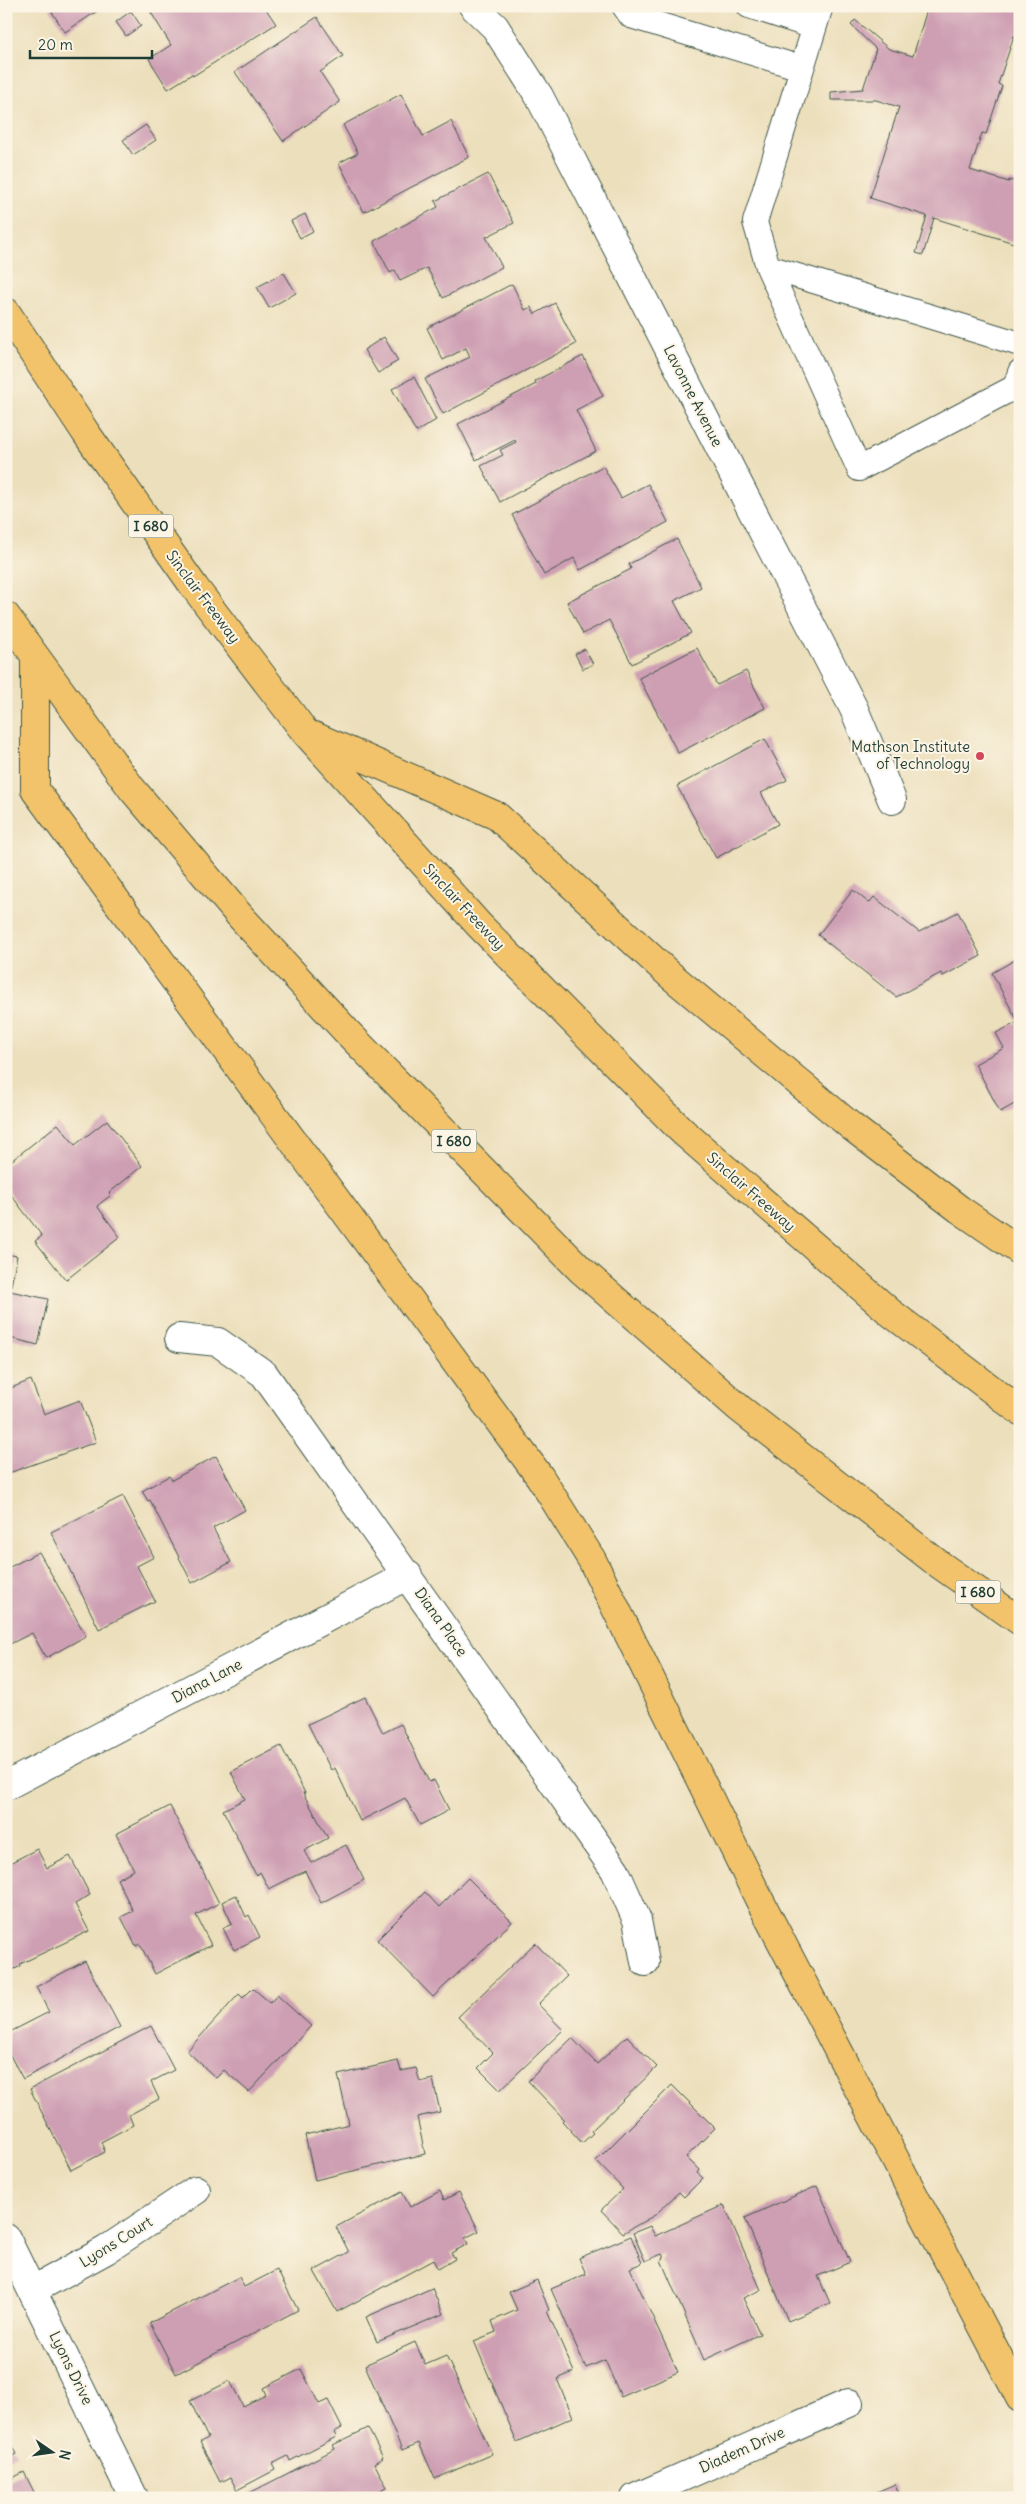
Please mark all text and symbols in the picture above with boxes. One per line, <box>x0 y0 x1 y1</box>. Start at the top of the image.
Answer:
scale bar <box>30 28 152 60</box>
text: 20 m <box>38 35 73 54</box>
street label: Lavonne Avenue <box>660 342 727 450</box>
road number: I 680 <box>128 514 174 538</box>
street label: Sinclair Freeway <box>162 546 245 647</box>
place label: Mathson Institute of Technology <box>851 737 970 773</box>
marker: Mathson Institute of Technology <box>974 750 986 762</box>
street label: Sinclair Freeway <box>419 859 509 954</box>
road number: I 680 <box>432 1130 476 1152</box>
street label: Sinclair Freeway <box>703 1148 800 1235</box>
road number: I 680 <box>956 1580 1000 1604</box>
street label: Diana Place <box>411 1584 472 1660</box>
street label: Diana Lane <box>168 1654 245 1707</box>
street label: Lyons Court <box>76 2212 156 2271</box>
street label: Lyons Drive <box>45 2328 97 2408</box>
street label: Diadem Drive <box>696 2422 787 2477</box>
north arrow <box>28 2426 78 2476</box>
text: N <box>55 2448 75 2462</box>

